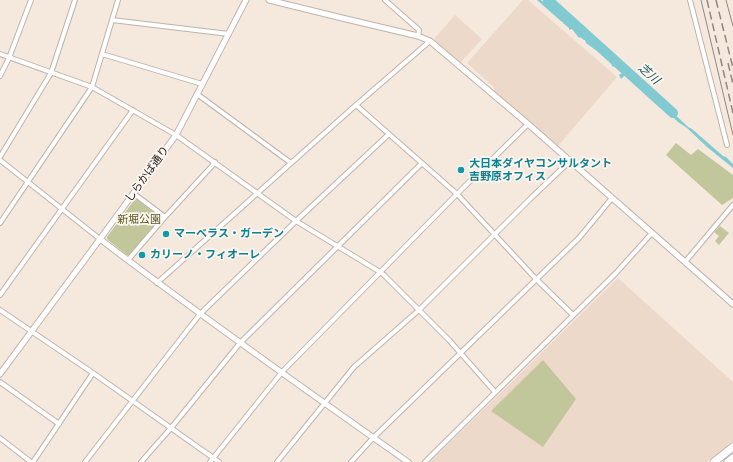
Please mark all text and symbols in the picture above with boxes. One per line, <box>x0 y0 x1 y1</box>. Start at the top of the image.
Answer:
water label: 芝川 <box>635 61 663 87</box>
street label: しらかば通り <box>122 143 172 205</box>
place label: 大日本ダイヤコンサルタント 吉野原オフィス <box>469 157 612 183</box>
marker: 大日本ダイヤコンサルタント 吉野原オフィス <box>456 165 466 175</box>
park label: 新堀公園 <box>117 213 161 227</box>
place label: マーベラス・ガーデン <box>174 227 284 241</box>
marker: マーベラス・ガーデン <box>161 229 171 239</box>
place label: カリーノ・フィオーレ <box>150 248 260 262</box>
marker: カリーノ・フィオーレ <box>137 250 147 260</box>

